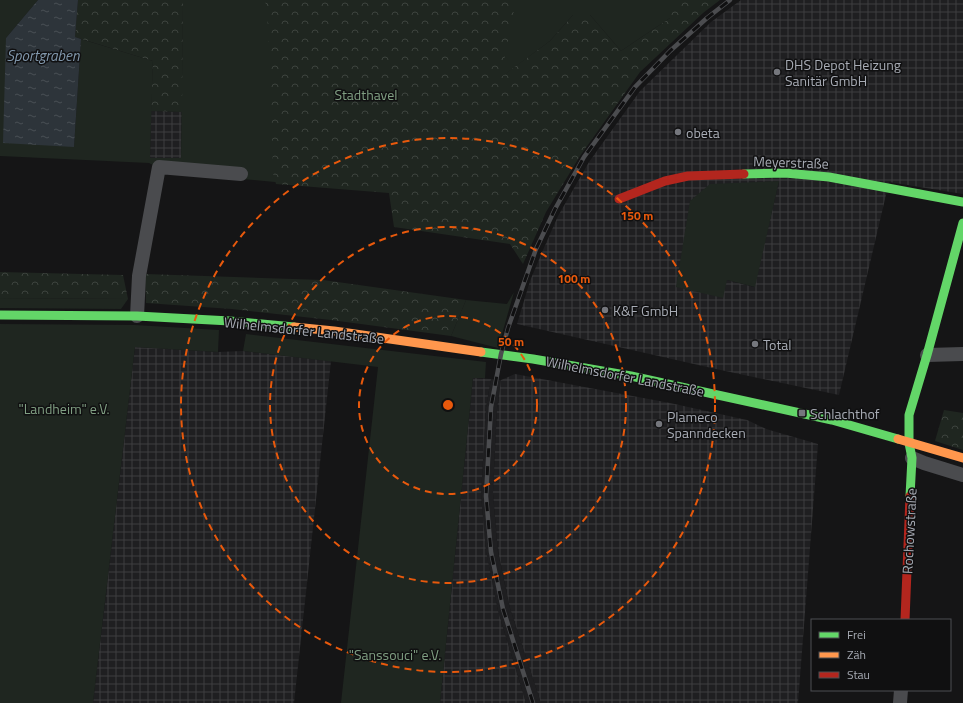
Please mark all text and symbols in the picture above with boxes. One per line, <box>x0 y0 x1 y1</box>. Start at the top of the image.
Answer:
water label: Sportgraben <box>7 44 80 67</box>
place label: DHS Depot Heizung Sanitär GmbH <box>785 54 901 91</box>
marker: DHS Depot Heizung Sanitär GmbH <box>772 67 782 77</box>
park label: Stadthavel <box>334 84 398 105</box>
place label: obeta <box>686 122 720 143</box>
marker: obeta <box>673 127 683 137</box>
street label: Meyerstraße <box>753 150 829 174</box>
text: 150 m <box>621 206 653 225</box>
text: 100 m <box>558 269 590 288</box>
place label: K&F GmbH <box>613 300 678 321</box>
marker: K&F GmbH <box>600 305 610 315</box>
street label: Wilhelmsdorfer Landstraße <box>223 311 385 349</box>
text: 50 m <box>498 332 524 351</box>
place label: Total <box>763 334 792 355</box>
marker: Total <box>750 339 760 349</box>
street label: Wilhelmsdorfer Landstraße <box>544 350 706 402</box>
park label: "Landheim" e.V. <box>18 398 110 419</box>
centre of rings <box>441 398 455 412</box>
place label: Schlachthof <box>810 403 880 424</box>
place label: Plameco Spanndecken <box>667 406 746 443</box>
marker: Schlachthof <box>797 408 807 418</box>
marker: Plameco Spanndecken <box>654 419 664 429</box>
street label: Rochowstraße <box>896 488 922 574</box>
legend <box>811 619 951 691</box>
text: Frei <box>847 625 866 644</box>
park label: "Sanssouci" e.V. <box>349 644 441 665</box>
text: Zäh <box>847 645 866 664</box>
text: Stau <box>847 665 870 684</box>

